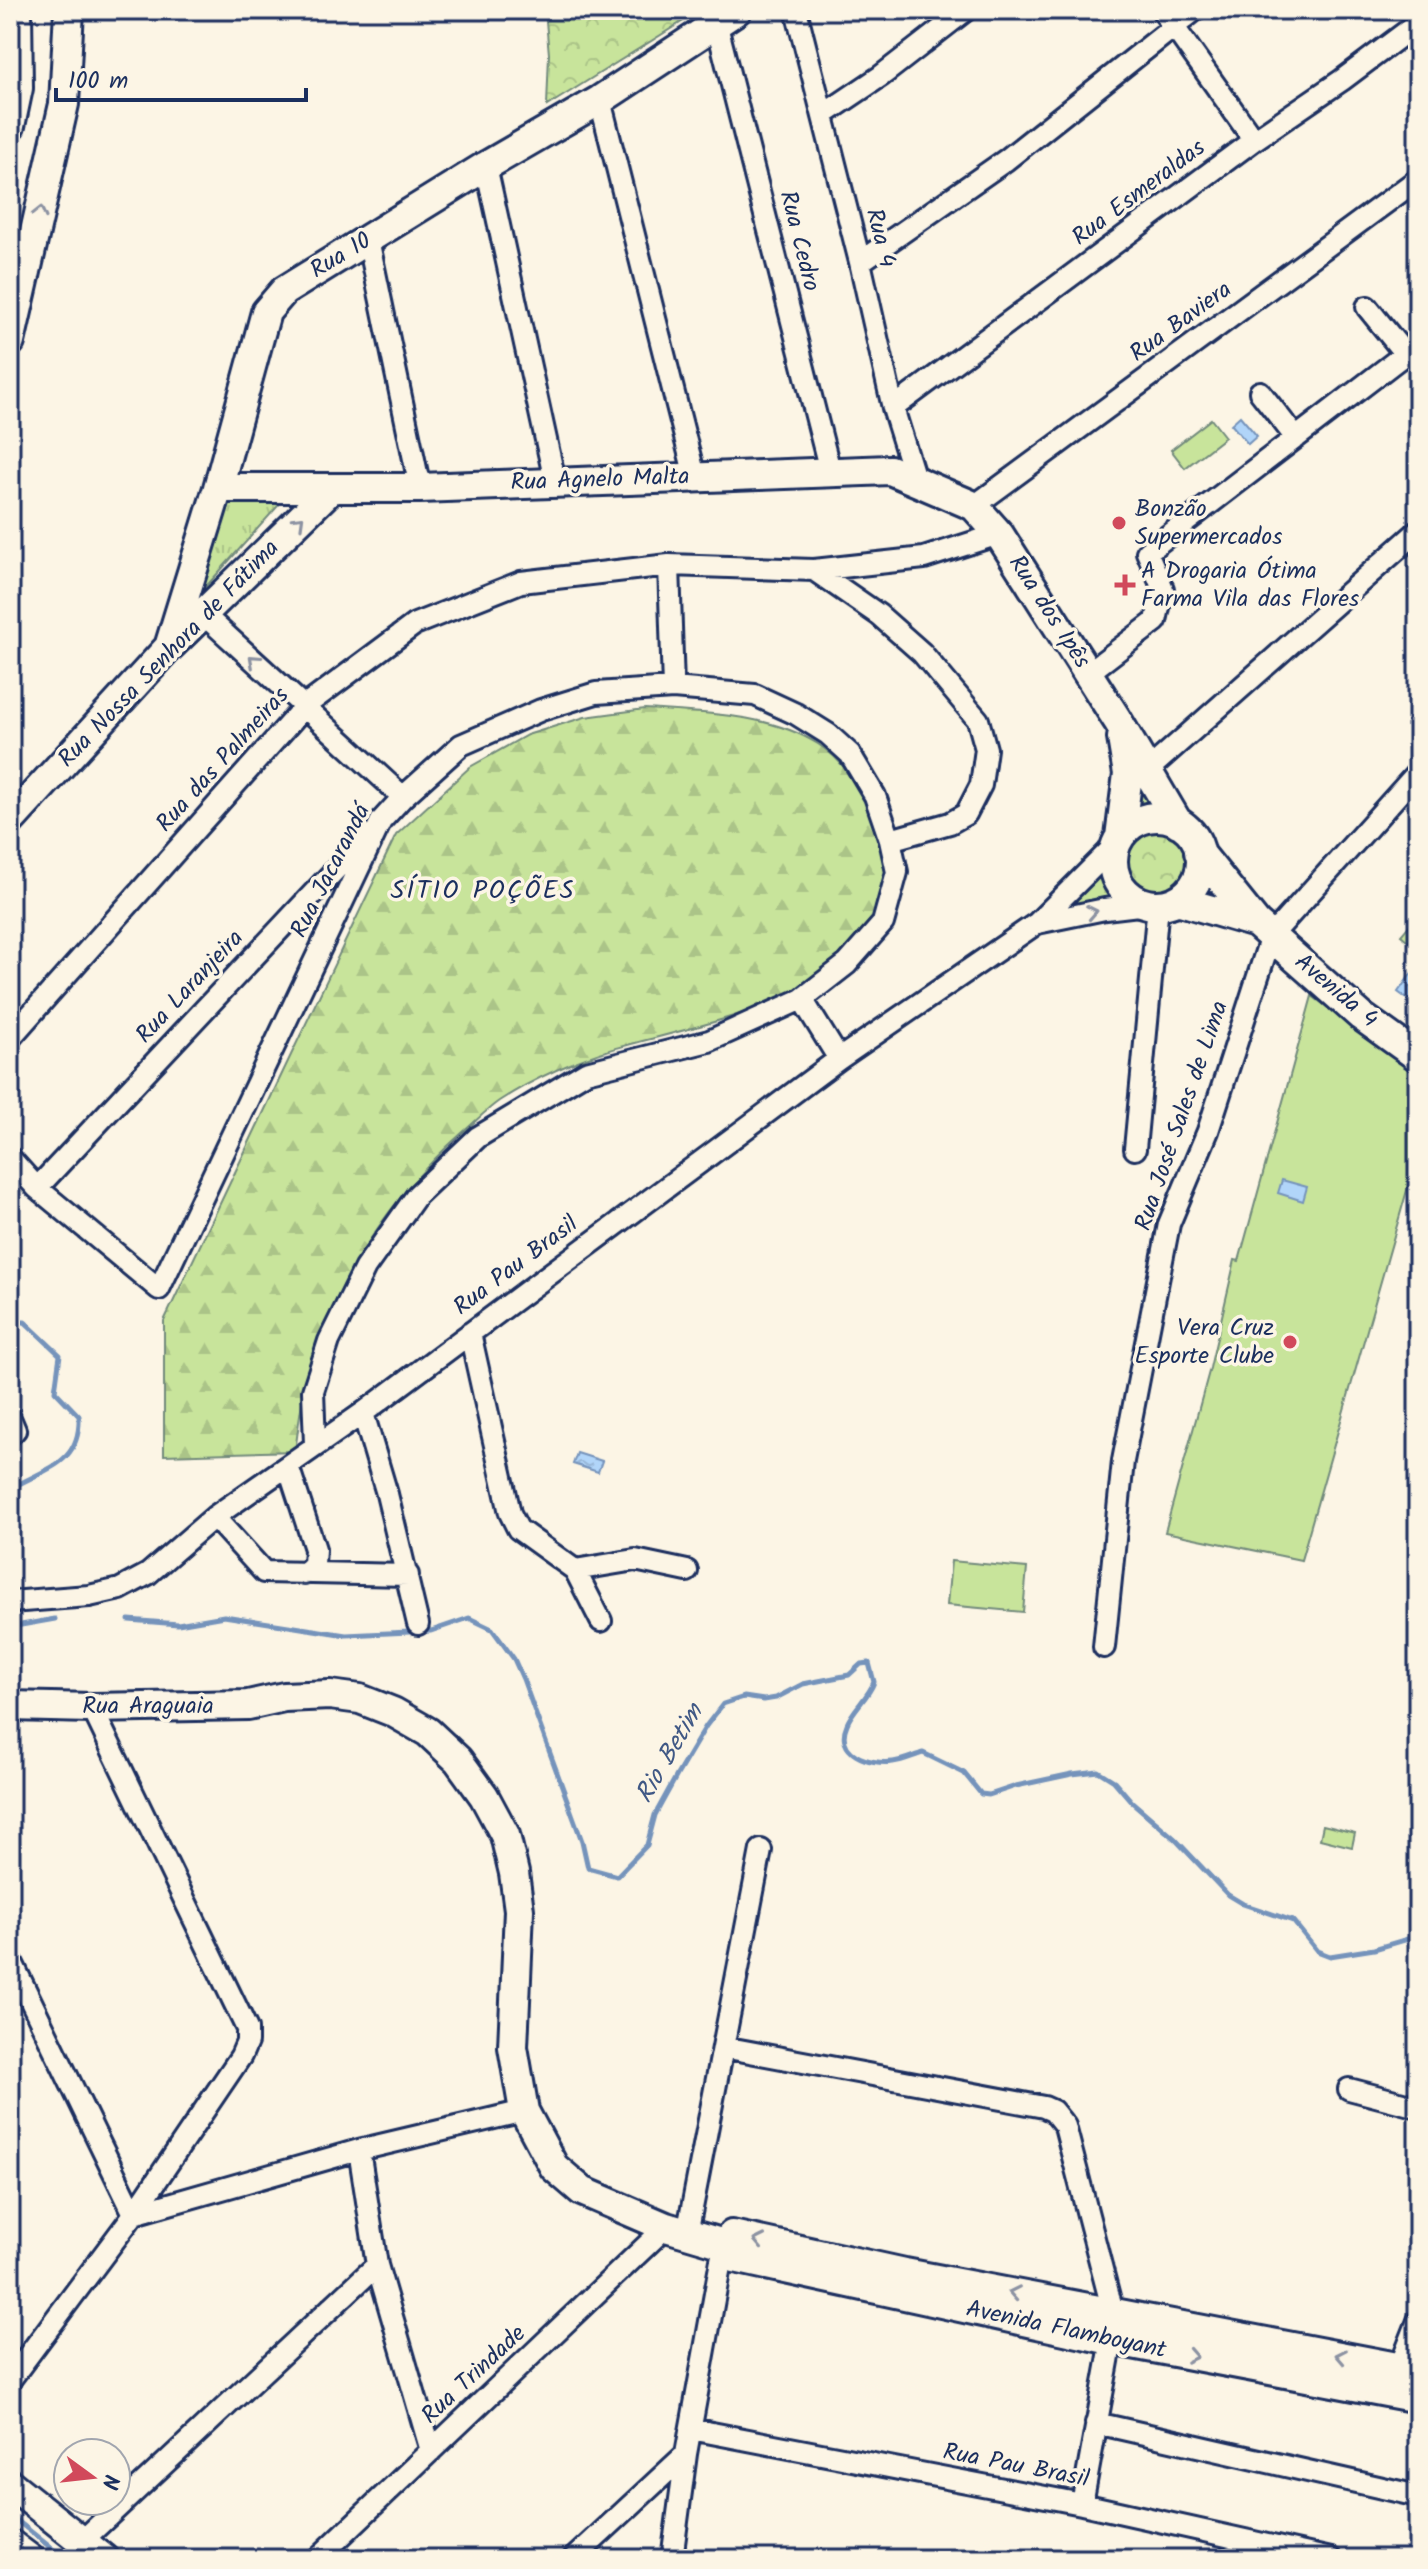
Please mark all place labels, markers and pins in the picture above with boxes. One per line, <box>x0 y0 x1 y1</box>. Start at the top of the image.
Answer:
place label: Bonzão Supermercados <box>1135 490 1282 557</box>
marker: Bonzão Supermercados <box>1110 514 1128 532</box>
place label: A Drogaria Ótima Farma Vila das Flores <box>1141 552 1359 619</box>
marker: A Drogaria Ótima Farma Vila das Flores <box>1116 576 1134 594</box>
place label: Vera Cruz Esporte Clube <box>1135 1309 1274 1376</box>
marker: Vera Cruz Esporte Clube <box>1281 1333 1299 1351</box>

